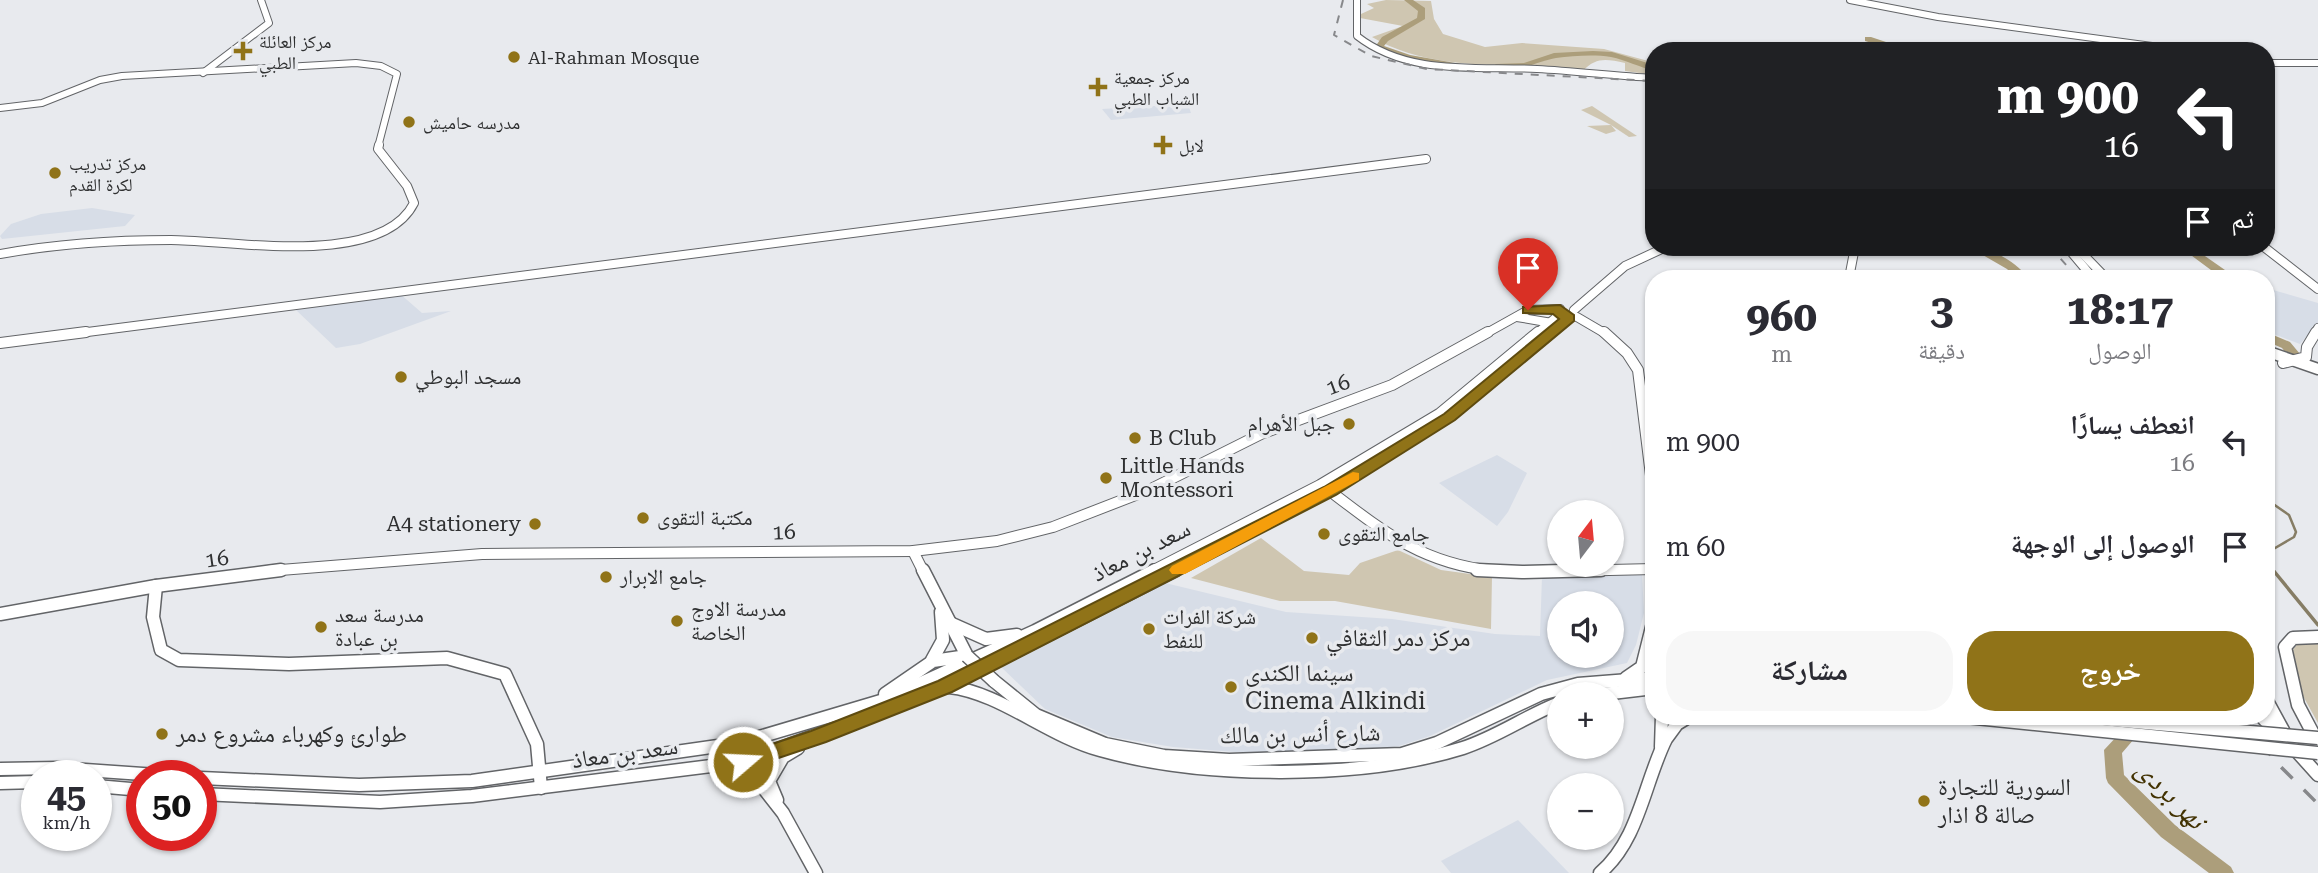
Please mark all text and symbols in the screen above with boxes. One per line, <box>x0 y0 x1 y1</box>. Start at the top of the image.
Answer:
place label: مركز العائلة الطبي <box>259 31 331 77</box>
marker: مركز العائلة الطبي <box>233 41 253 61</box>
place label: Al-Rahman Mosque <box>528 47 700 68</box>
marker: Al-Rahman Mosque <box>506 49 522 65</box>
place label: مركز جمعية الشباب الطبي <box>1114 67 1199 113</box>
text: 900 m <box>1997 68 2139 125</box>
icon: left <box>2163 70 2254 161</box>
marker: مركز جمعية الشباب الطبي <box>1088 77 1108 97</box>
place label: مدرسه حاميش <box>423 112 520 134</box>
marker: مدرسه حاميش <box>401 114 417 130</box>
text: 16 <box>2103 127 2139 165</box>
marker: لابل <box>1153 135 1173 155</box>
place label: لابل <box>1179 135 1204 157</box>
place label: مركز تدريب لكرة القدم <box>69 153 146 197</box>
marker: مركز تدريب لكرة القدم <box>47 165 63 181</box>
icon: arrive <box>2179 203 2217 241</box>
text: ثم <box>2231 204 2254 234</box>
pin <box>1498 238 1558 310</box>
icon: arrive <box>1509 249 1547 287</box>
text: 3 <box>1930 285 1953 334</box>
text: 18:17 <box>2066 285 2174 334</box>
text: 960 <box>1746 292 1817 341</box>
text: دقيقة <box>1918 338 1965 365</box>
text: الوصول <box>2088 338 2152 365</box>
text: m <box>1771 341 1792 368</box>
place label: مسجد البوطي <box>415 365 521 393</box>
marker: مسجد البوطي <box>393 369 409 385</box>
street label: 16 <box>1323 370 1353 400</box>
text: انعطف يسارًا <box>2071 410 2195 440</box>
place label: جبل الأهرام <box>1247 412 1335 438</box>
marker: جبل الأهرام <box>1341 416 1357 432</box>
icon: left <box>2216 423 2254 461</box>
place label: B Club <box>1149 426 1217 450</box>
text: 900 m <box>1666 427 1740 457</box>
marker: B Club <box>1127 430 1143 446</box>
text: 16 <box>2169 450 2195 477</box>
place label: Little Hands Montessori <box>1120 454 1245 502</box>
marker: Little Hands Montessori <box>1098 470 1114 486</box>
north arrow <box>1547 500 1624 578</box>
map controls <box>1547 500 1624 850</box>
place label: مكتبة التقوى <box>657 506 753 530</box>
marker: مكتبة التقوى <box>635 510 651 526</box>
place label: A4 stationery <box>386 512 522 536</box>
street label: سعد بن معاذ <box>1087 514 1195 588</box>
marker: A4 stationery <box>527 516 543 532</box>
street label: 16 <box>772 520 796 544</box>
place label: جامع التقوى <box>1338 522 1430 547</box>
marker: جامع التقوى <box>1316 526 1332 542</box>
icon: arrive <box>2216 528 2254 566</box>
text: الوصول إلى الوجهة <box>2011 529 2195 559</box>
text: 60 m <box>1666 532 1725 562</box>
street label: 16 <box>204 545 230 573</box>
place label: جامع الابرار <box>619 565 707 590</box>
marker: جامع الابرار <box>598 569 614 585</box>
button: sound <box>1547 591 1624 668</box>
place label: مدرسة الاوج الخاصة <box>691 597 786 645</box>
place label: مدرسة سعد بن عبادة <box>335 603 424 652</box>
place label: شركة الفرات للنفط <box>1163 605 1256 653</box>
marker: مدرسة الاوج الخاصة <box>669 613 685 629</box>
marker: مدرسة سعد بن عبادة <box>313 619 329 635</box>
marker: شركة الفرات للنفط <box>1141 621 1157 637</box>
place label: مركز دمر الثقافي <box>1326 624 1470 657</box>
marker: مركز دمر الثقافي <box>1304 630 1320 646</box>
button: مشاركة <box>1666 631 1953 711</box>
button: خروج <box>1967 631 2254 711</box>
place label: سينما الكندي Cinema Alkindi <box>1245 659 1426 715</box>
marker: سينما الكندي Cinema Alkindi <box>1223 679 1239 695</box>
button: + <box>1547 682 1624 759</box>
street label: شارع أنس بن مالك <box>1219 719 1381 750</box>
place label: طوارئ وكهرباء مشروع دمر <box>175 720 407 749</box>
position arrow <box>706 725 780 799</box>
marker: طوارئ وكهرباء مشروع دمر <box>154 726 170 742</box>
street label: سعد بن معاذ <box>570 732 680 774</box>
water label: نهر بردى <box>2129 752 2216 839</box>
speed limit sign: 50 <box>126 760 217 851</box>
button: − <box>1547 773 1624 850</box>
place label: السورية للتجارة صالة 8 اذار <box>1937 773 2071 829</box>
text: 45 <box>47 776 86 817</box>
marker: السورية للتجارة صالة 8 اذار <box>1916 793 1932 809</box>
text: km/h <box>42 812 91 833</box>

